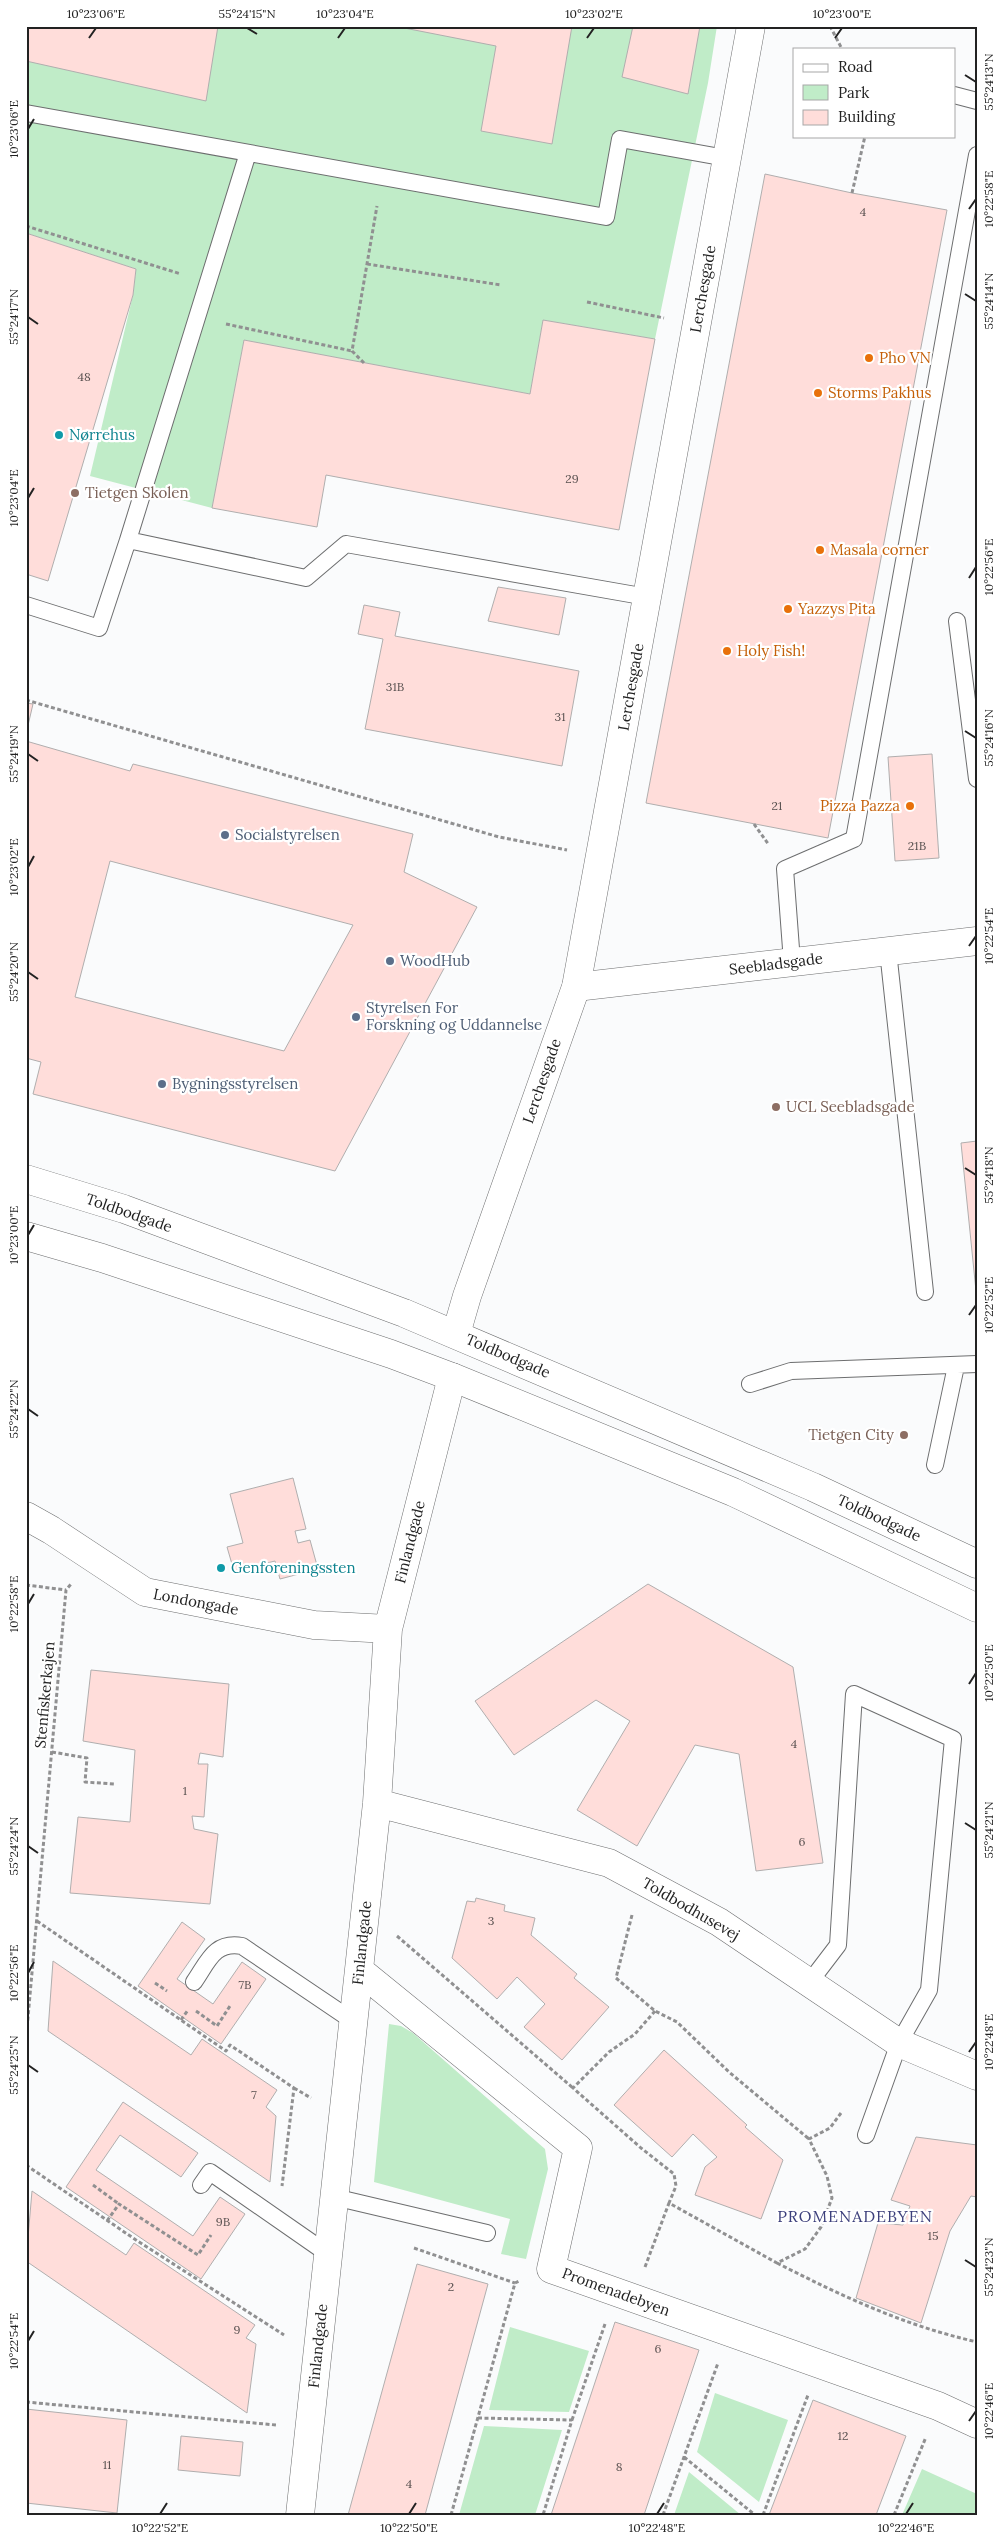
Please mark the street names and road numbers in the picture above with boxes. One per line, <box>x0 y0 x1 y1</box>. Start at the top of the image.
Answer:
street label: Lerchesgade <box>685 244 720 334</box>
street label: Lerchesgade <box>613 642 648 732</box>
street label: Seebladsgade <box>728 948 824 979</box>
street label: Lerchesgade <box>518 1036 565 1126</box>
street label: Toldbodgade <box>83 1189 175 1236</box>
street label: Toldbodgade <box>463 1329 553 1382</box>
street label: Toldbodgade <box>834 1490 924 1545</box>
street label: Finlandgade <box>390 1499 429 1585</box>
street label: Londongade <box>152 1584 240 1619</box>
street label: Stenfiskerkajen <box>30 1641 59 1749</box>
street label: Toldbodhusevej <box>639 1873 743 1944</box>
street label: Finlandgade <box>348 1900 375 1986</box>
street label: Promenadebyen <box>560 2263 673 2320</box>
street label: Finlandgade <box>304 2303 331 2389</box>

